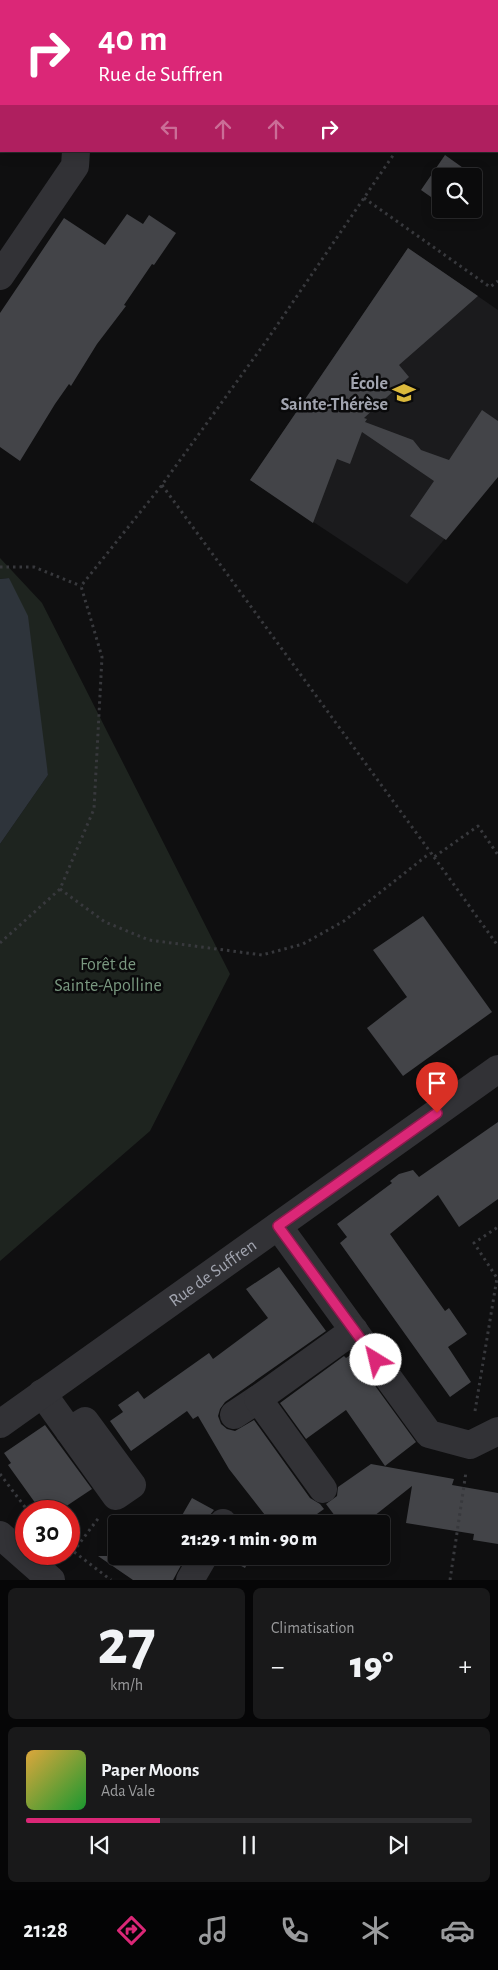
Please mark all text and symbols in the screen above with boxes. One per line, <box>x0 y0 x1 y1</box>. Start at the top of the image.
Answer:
icon: right <box>15 20 80 85</box>
text: 40 m <box>98 22 167 57</box>
text: Rue de Suffren <box>98 63 223 85</box>
icon: left <box>156 115 184 143</box>
icon: ahead <box>209 115 237 143</box>
icon: ahead <box>262 115 290 143</box>
icon: right <box>315 115 343 143</box>
map controls <box>432 168 482 218</box>
button: search <box>432 168 482 218</box>
place label: École Sainte-Thérèse <box>280 372 388 414</box>
school or university icon: École Sainte-Thérèse <box>391 380 417 406</box>
park label: Forêt de Sainte-Apolline <box>54 956 162 995</box>
pin <box>416 1062 458 1113</box>
icon: arrive <box>423 1069 451 1097</box>
street label: Rue de Suffren <box>166 1236 260 1310</box>
position arrow <box>349 1333 401 1385</box>
speed limit sign: 30 <box>15 1500 80 1565</box>
text: 21:29 · 1 min · 90 m <box>181 1530 317 1549</box>
text: 27 <box>97 1611 156 1676</box>
text: Climatisation <box>271 1620 355 1636</box>
text: 19° <box>350 1647 393 1685</box>
text: − <box>271 1653 284 1681</box>
text: + <box>459 1653 472 1681</box>
text: km/h <box>110 1677 143 1693</box>
text: Paper Moons <box>101 1761 199 1780</box>
text: Ada Vale <box>101 1783 155 1799</box>
icon: previous <box>86 1831 114 1859</box>
icon: pause <box>235 1831 263 1859</box>
icon: next <box>384 1831 412 1859</box>
icon: directions <box>114 1913 149 1948</box>
icon: music <box>196 1913 231 1948</box>
icon: phone <box>277 1913 312 1948</box>
icon: climate <box>358 1913 393 1948</box>
icon: car <box>440 1913 475 1948</box>
text: 21:28 <box>23 1919 68 1941</box>

